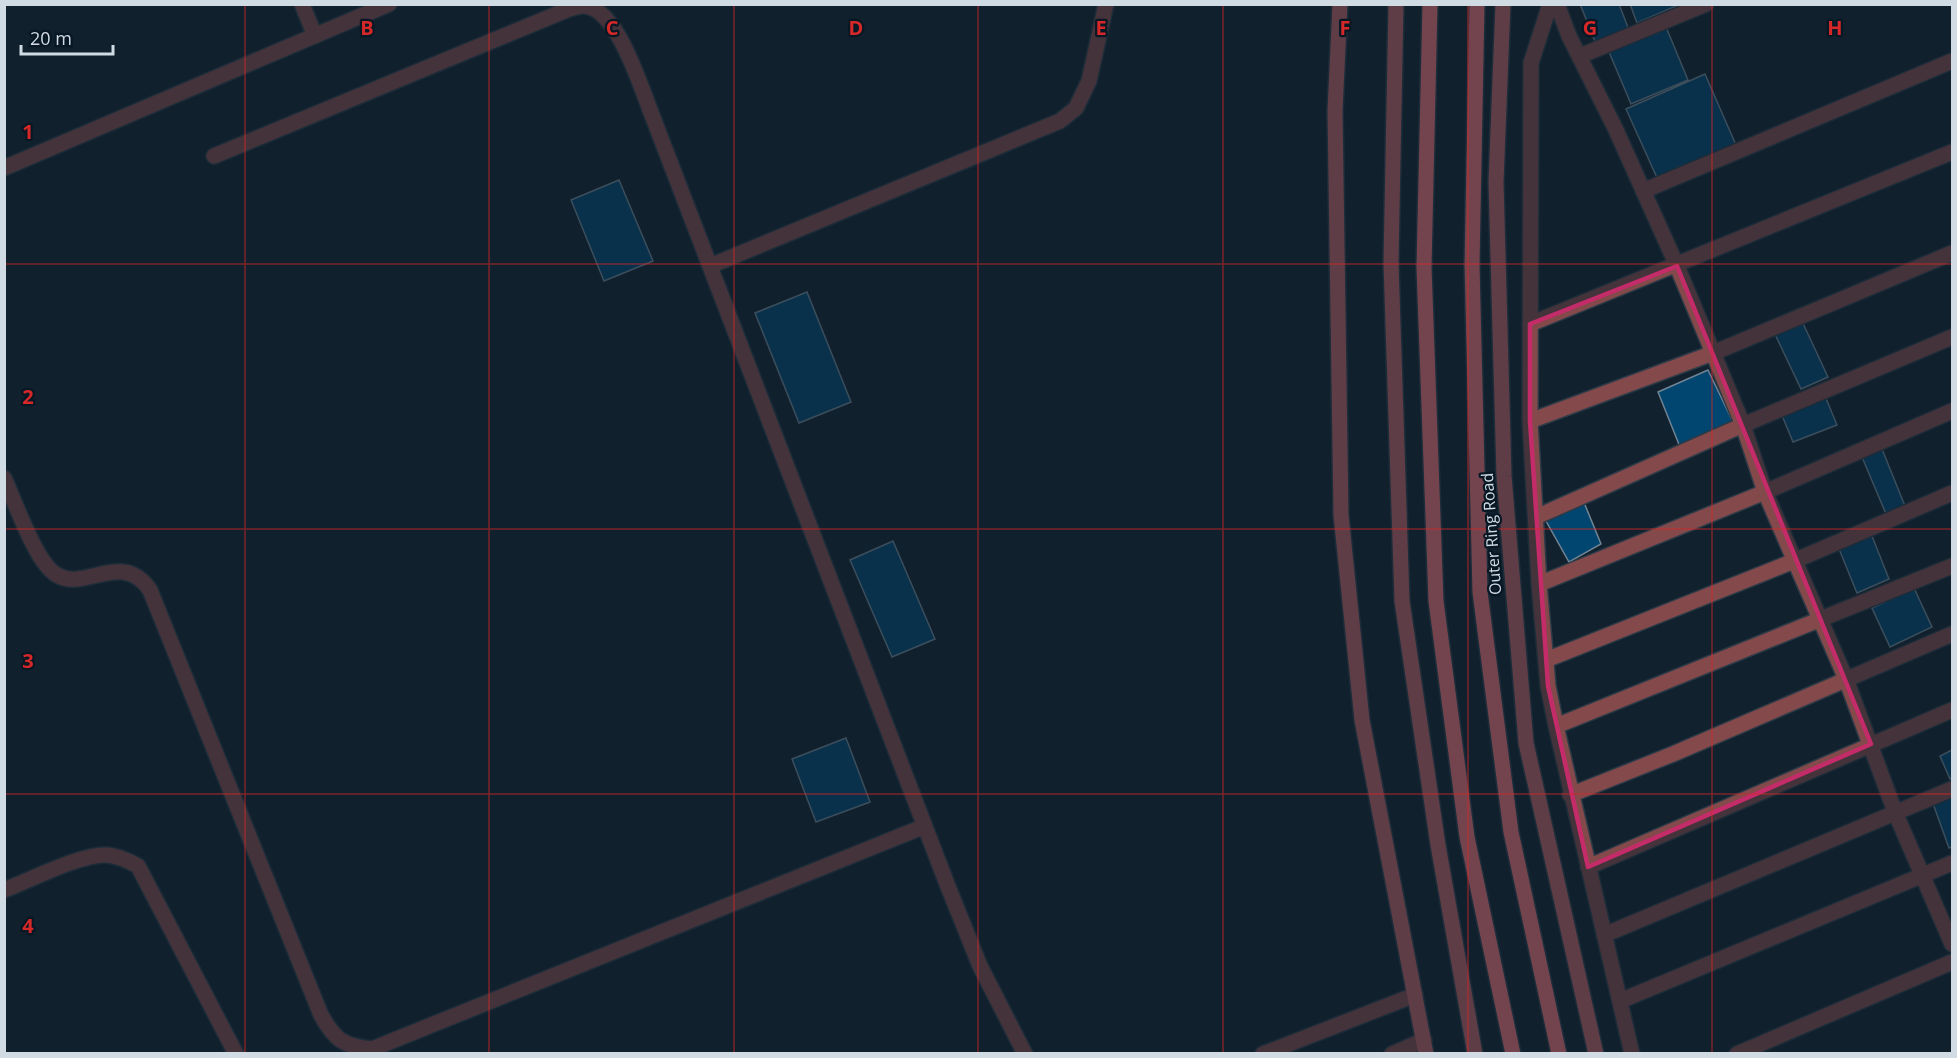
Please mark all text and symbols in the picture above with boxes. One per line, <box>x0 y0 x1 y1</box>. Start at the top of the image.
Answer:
text: B <box>360 14 374 41</box>
text: C <box>606 14 619 41</box>
text: D <box>849 14 863 41</box>
text: E <box>1095 14 1107 41</box>
text: F <box>1340 14 1350 41</box>
text: G <box>1583 14 1597 41</box>
text: H <box>1827 14 1843 41</box>
scale bar <box>21 18 112 56</box>
text: 20 m <box>30 26 72 50</box>
text: 1 <box>22 118 34 145</box>
text: 2 <box>22 383 34 410</box>
street label: Outer Ring Road <box>1476 472 1506 596</box>
text: 3 <box>22 647 34 674</box>
text: 4 <box>22 912 34 939</box>

